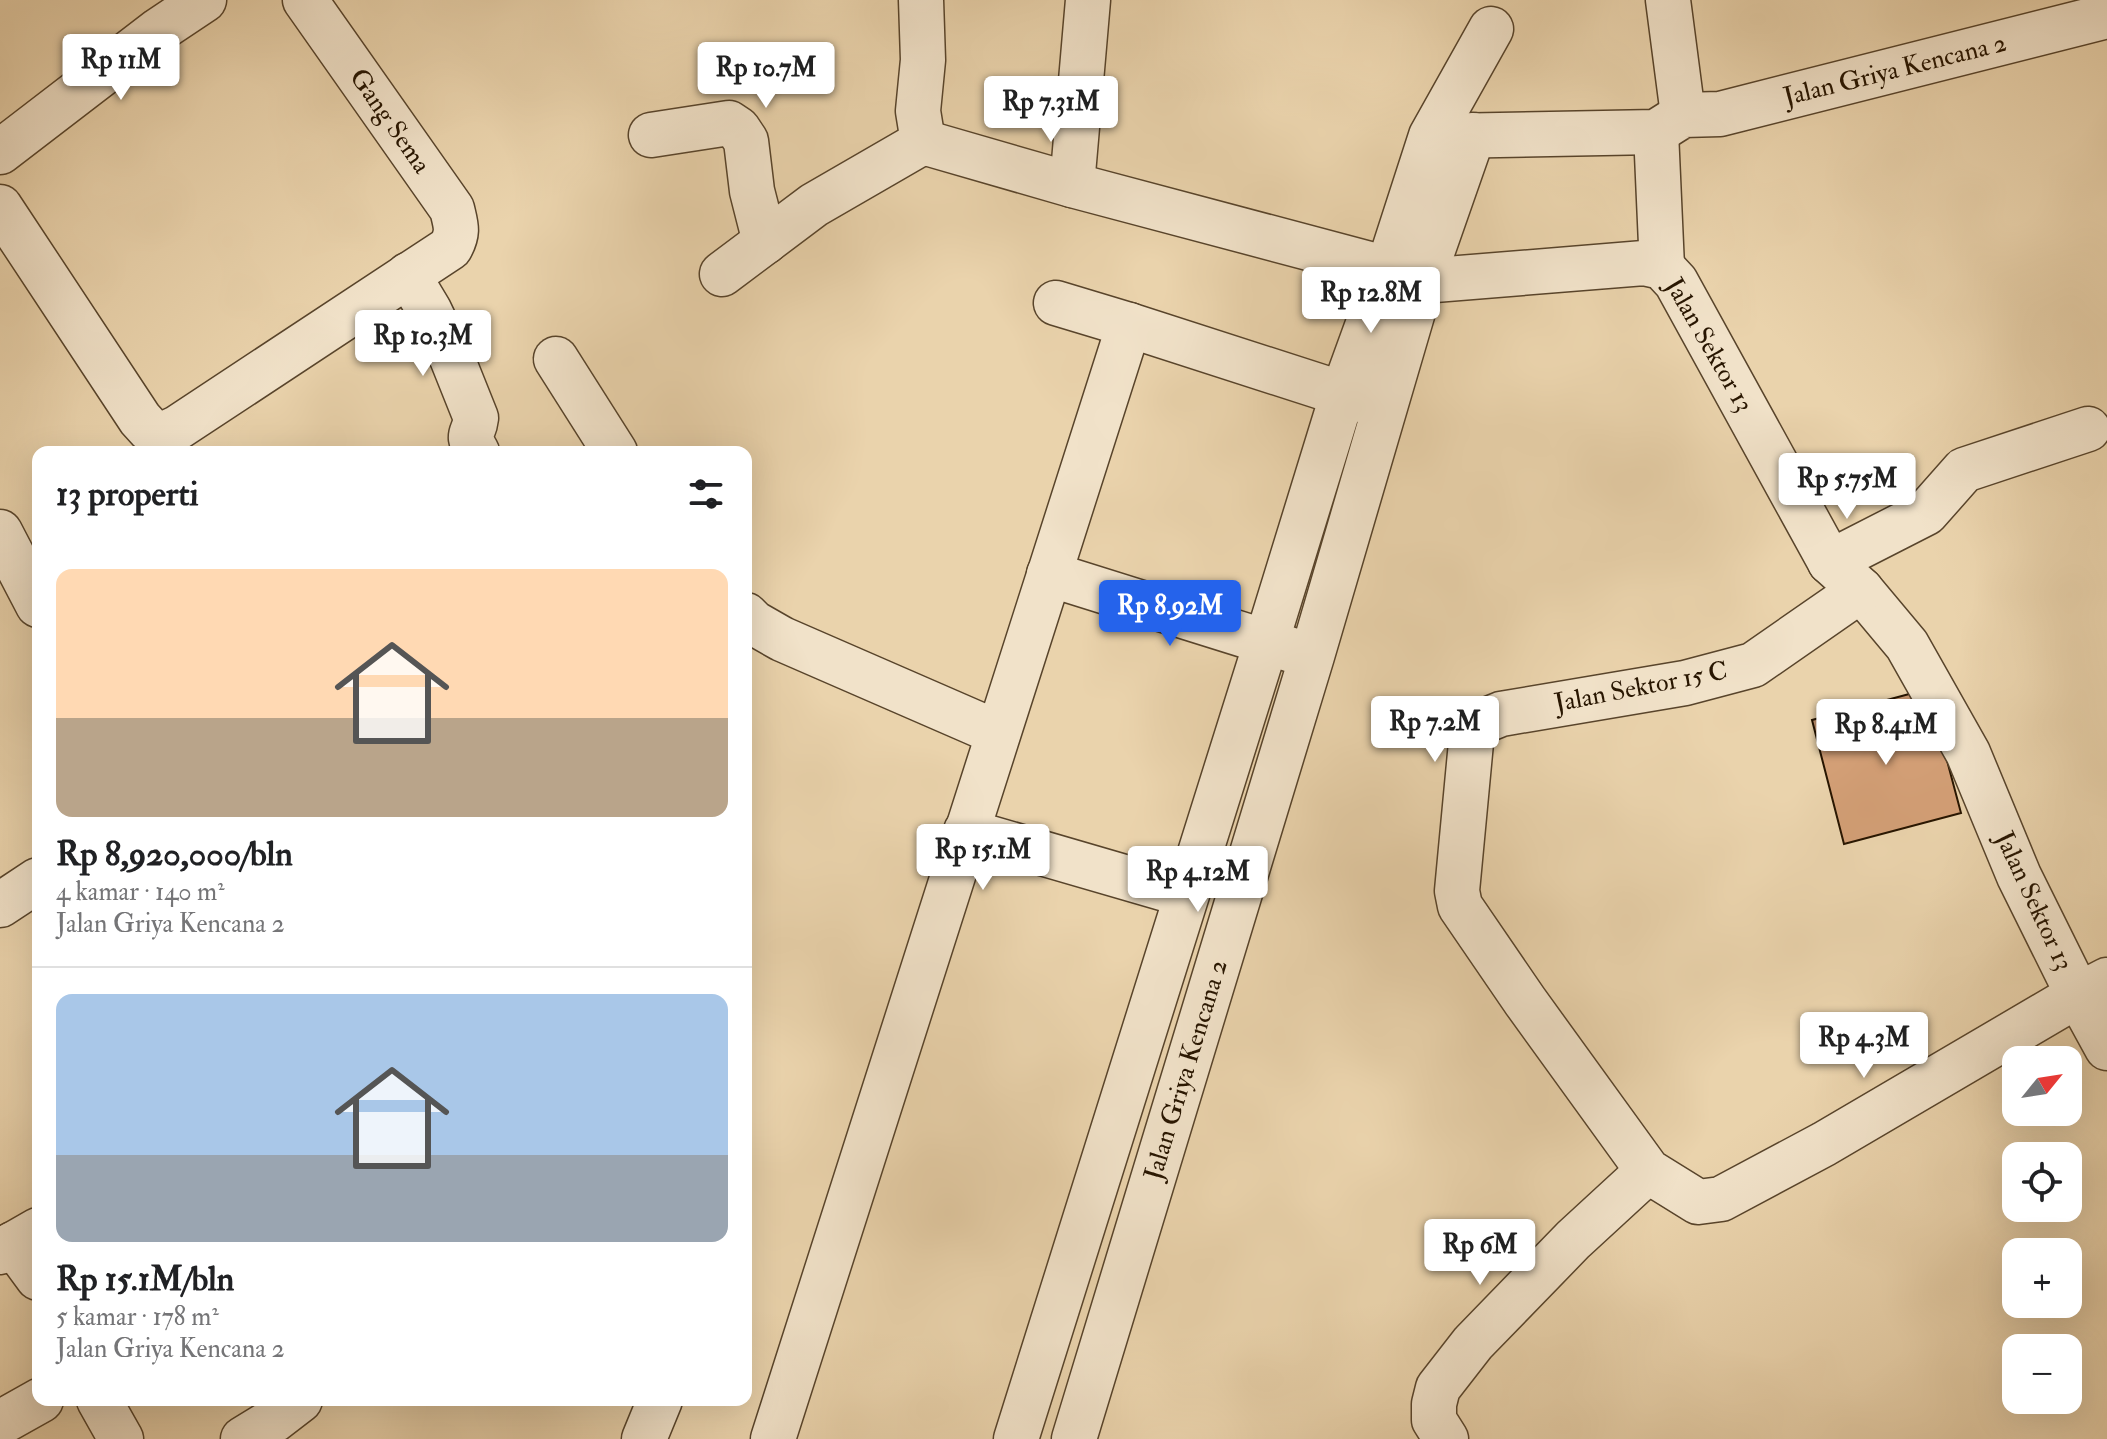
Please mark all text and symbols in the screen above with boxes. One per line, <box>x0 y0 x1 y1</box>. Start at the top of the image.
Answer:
street label: Jalan Griya Kencana 2 <box>1779 27 2010 113</box>
pin: Rp 11M <box>56 34 186 102</box>
pin: Rp 10.7M <box>683 42 849 110</box>
text: Rp 11M <box>81 44 161 76</box>
text: Rp 10.7M <box>716 52 816 84</box>
street label: Gang Sema <box>342 63 438 180</box>
pin: Rp 7.31M <box>968 76 1134 144</box>
text: Rp 7.31M <box>1002 86 1100 118</box>
pin: Rp 12.8M <box>1288 267 1454 335</box>
street label: Jalan Sektor 13 <box>1657 271 1760 418</box>
text: Rp 12.8M <box>1320 277 1422 309</box>
pin: Rp 10.3M <box>340 310 506 378</box>
text: Rp 10.3M <box>373 320 473 352</box>
pin: Rp 5.75M <box>1764 453 1930 521</box>
text: Rp 5.75M <box>1797 463 1897 495</box>
icon: filters <box>684 472 728 516</box>
text: 13 properti <box>56 473 198 516</box>
pin: Rp 8.92M <box>1087 580 1253 648</box>
text: Rp 8.92M <box>1117 590 1223 622</box>
icon: home <box>320 621 464 765</box>
street label: Jalan Sektor 15 C <box>1551 655 1730 720</box>
pin: Rp 7.2M <box>1361 696 1509 764</box>
pin: Rp 8.41M <box>1803 699 1969 767</box>
text: Rp 7.2M <box>1389 706 1481 738</box>
text: Rp 8.41M <box>1834 709 1938 741</box>
pin: Rp 15.1M <box>900 824 1066 892</box>
street label: Jalan Sektor 13 <box>1987 826 2080 976</box>
text: Rp 8,920,000/bln <box>56 833 293 876</box>
text: Rp 15.1M <box>935 834 1031 866</box>
pin: Rp 4.12M <box>1115 846 1281 914</box>
text: Rp 4.12M <box>1146 856 1250 888</box>
text: 4 kamar · 140 m² <box>56 876 225 908</box>
text: Jalan Griya Kencana 2 <box>56 908 285 940</box>
street label: Jalan Griya Kencana 2 <box>1137 956 1235 1185</box>
pin: Rp 4.3M <box>1790 1012 1938 1080</box>
text: Rp 4.3M <box>1818 1022 1910 1054</box>
icon: home <box>320 1046 464 1190</box>
north arrow <box>2002 1046 2082 1126</box>
map controls <box>2002 1046 2082 1414</box>
button: locate <box>2002 1142 2082 1222</box>
pin: Rp 6M <box>1424 1219 1536 1287</box>
text: Rp 6M <box>1442 1229 1518 1261</box>
button: + <box>2002 1238 2082 1318</box>
text: Rp 15.1M/bln <box>56 1258 234 1301</box>
text: 5 kamar · 178 m² <box>56 1301 219 1333</box>
text: Jalan Griya Kencana 2 <box>56 1333 285 1365</box>
button: − <box>2002 1334 2082 1414</box>

